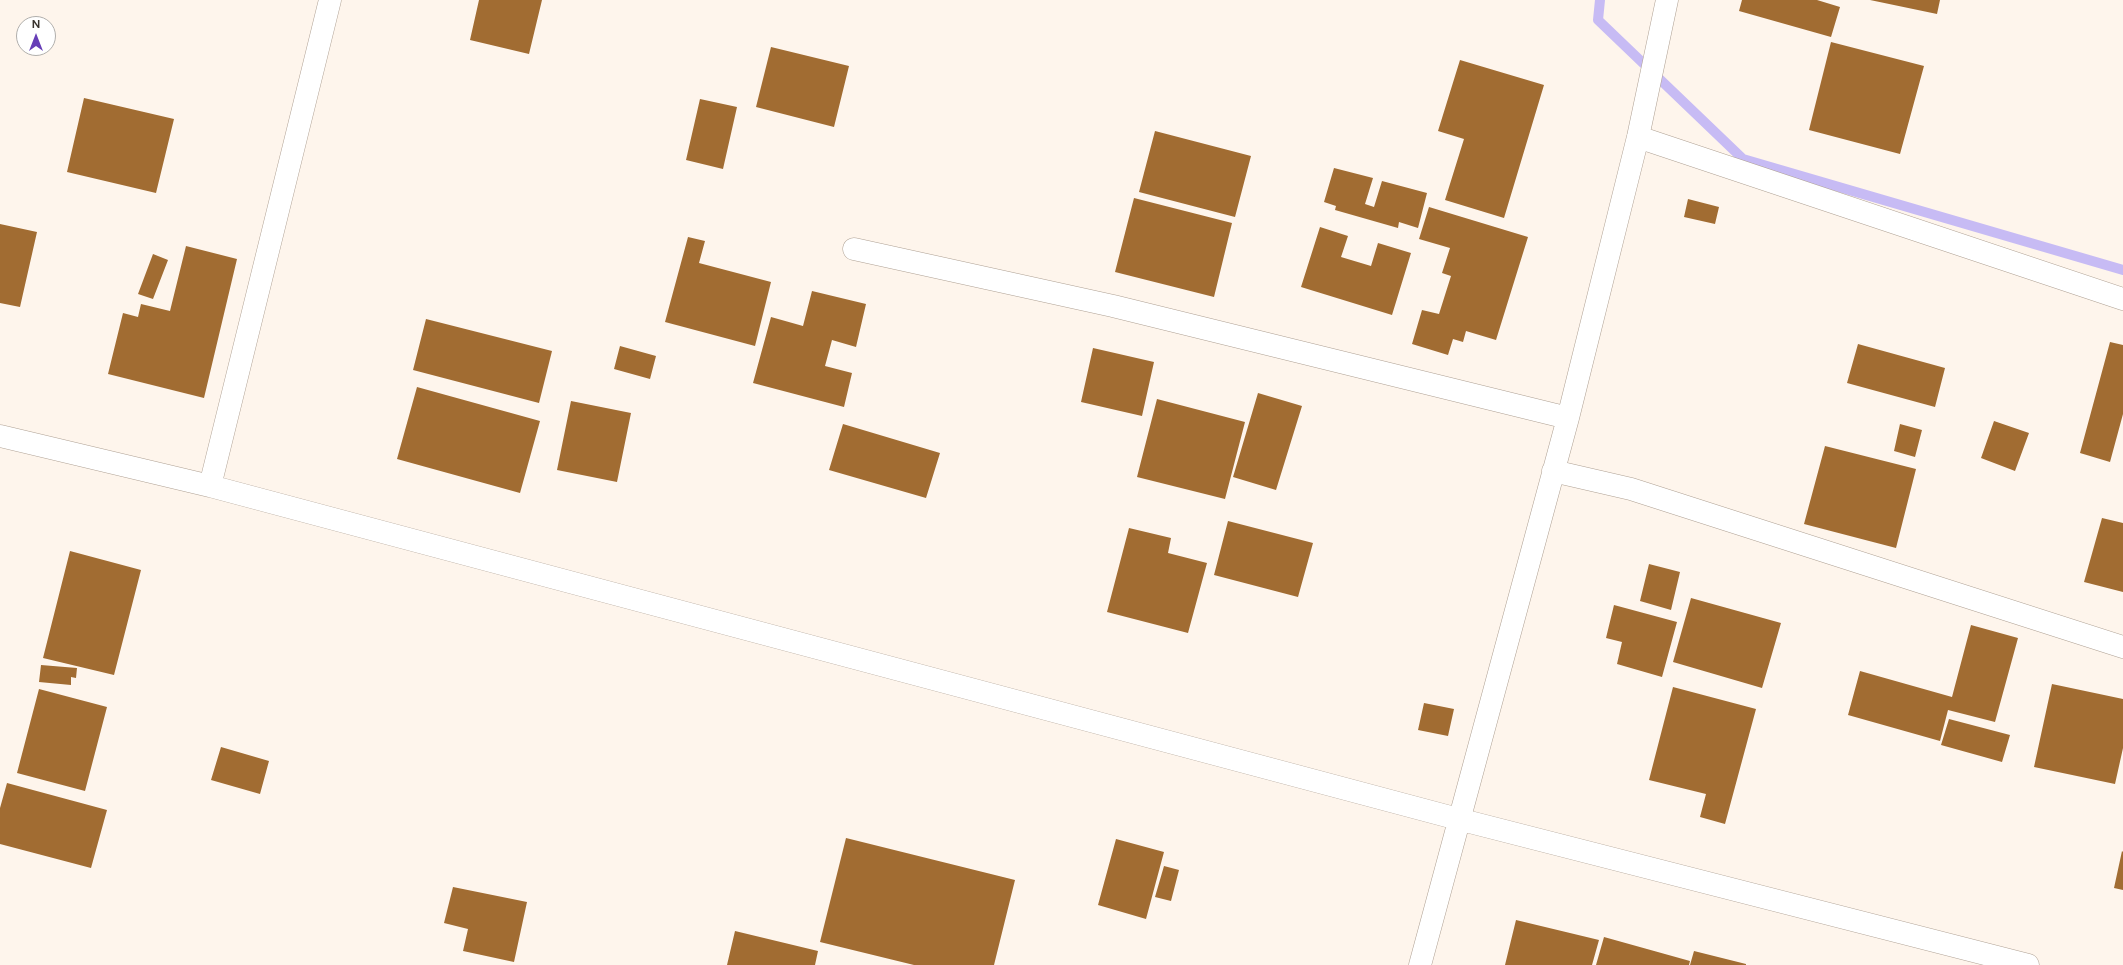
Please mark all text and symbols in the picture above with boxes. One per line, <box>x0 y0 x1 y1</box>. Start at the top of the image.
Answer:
north arrow <box>16 16 56 56</box>
text: N <box>32 18 40 31</box>

